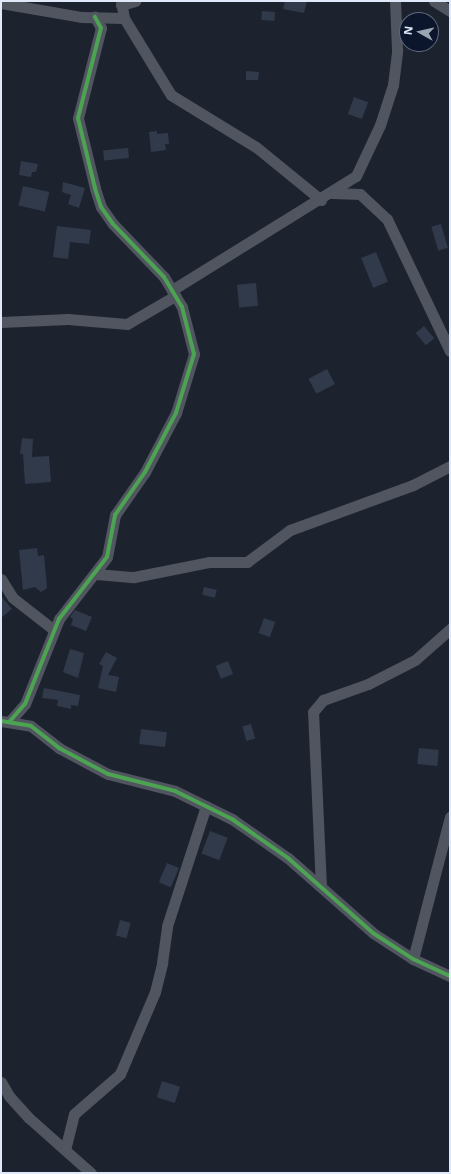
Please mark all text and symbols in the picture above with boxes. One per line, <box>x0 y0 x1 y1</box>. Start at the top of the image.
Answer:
north arrow <box>399 12 439 52</box>
text: N <box>400 25 416 36</box>

